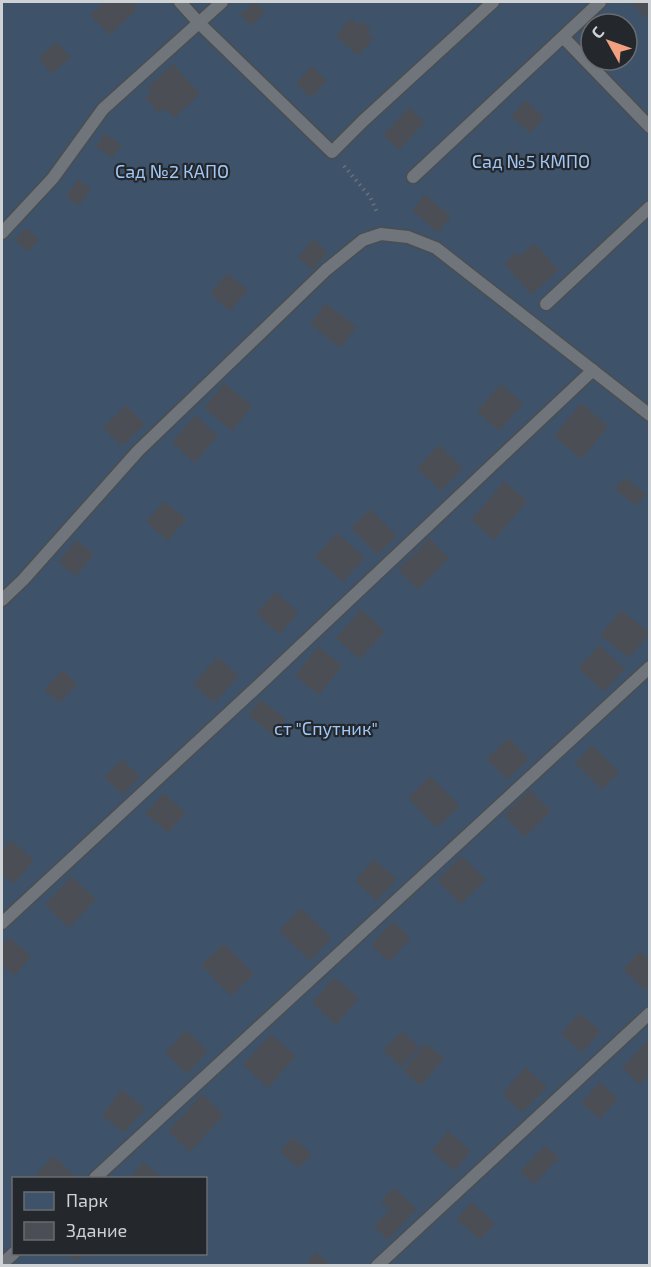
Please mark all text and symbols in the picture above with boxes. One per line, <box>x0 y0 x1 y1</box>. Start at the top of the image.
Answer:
north arrow <box>579 12 639 72</box>
text: С <box>587 22 607 42</box>
park label: Сад №5 КМПО <box>472 150 590 172</box>
park label: Сад №2 КАПО <box>115 160 229 182</box>
park label: ст "Спутник" <box>274 717 378 739</box>
legend <box>12 1177 207 1255</box>
text: Парк <box>66 1189 108 1211</box>
text: Здание <box>66 1219 127 1241</box>

